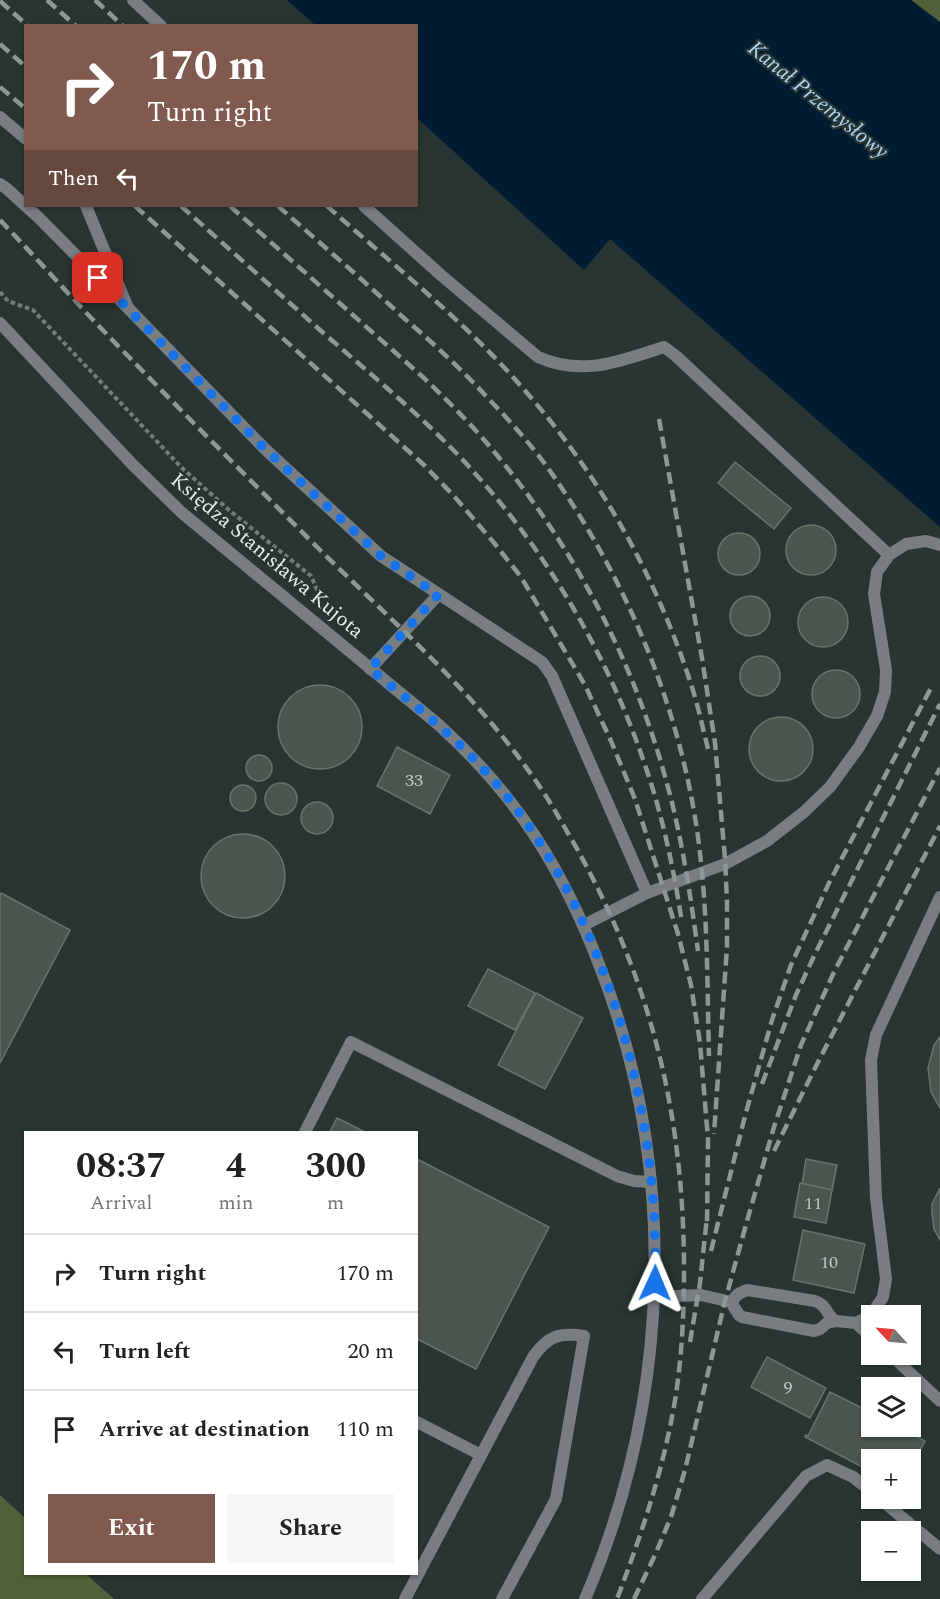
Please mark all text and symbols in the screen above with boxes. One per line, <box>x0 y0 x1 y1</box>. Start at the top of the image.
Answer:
water label: Kanał Przemysłowy <box>740 33 896 167</box>
text: 170 m <box>147 35 266 98</box>
icon: right <box>48 48 126 126</box>
text: Turn right <box>147 92 272 134</box>
text: Then <box>48 162 99 195</box>
icon: left <box>111 162 144 195</box>
pin <box>72 252 123 303</box>
icon: arrive <box>81 261 114 294</box>
street label: Księdza Stanisława Kujota <box>163 465 371 647</box>
house number: 33 <box>405 767 423 794</box>
text: 08:37 <box>76 1139 166 1194</box>
text: 4 <box>226 1139 246 1194</box>
text: 300 <box>305 1139 366 1194</box>
text: Arrival <box>90 1188 152 1218</box>
text: min <box>218 1188 253 1218</box>
text: m <box>327 1188 344 1218</box>
house number: 11 <box>804 1190 822 1217</box>
house number: 10 <box>820 1249 838 1276</box>
position arrow <box>623 1251 687 1315</box>
icon: right <box>48 1257 81 1290</box>
text: Turn right <box>99 1257 206 1290</box>
text: 170 m <box>337 1257 394 1290</box>
north arrow <box>861 1305 921 1365</box>
map controls <box>861 1305 921 1581</box>
icon: left <box>48 1335 81 1368</box>
text: Turn left <box>99 1335 191 1368</box>
text: 20 m <box>348 1335 394 1368</box>
house number: 9 <box>784 1374 793 1401</box>
button: layers <box>861 1377 921 1437</box>
icon: arrive <box>48 1413 81 1446</box>
text: Arrive at destination <box>99 1413 310 1446</box>
text: 110 m <box>337 1413 394 1446</box>
button: + <box>861 1449 921 1509</box>
button: Exit <box>48 1494 215 1563</box>
button: Share <box>227 1494 394 1563</box>
button: − <box>861 1521 921 1581</box>

